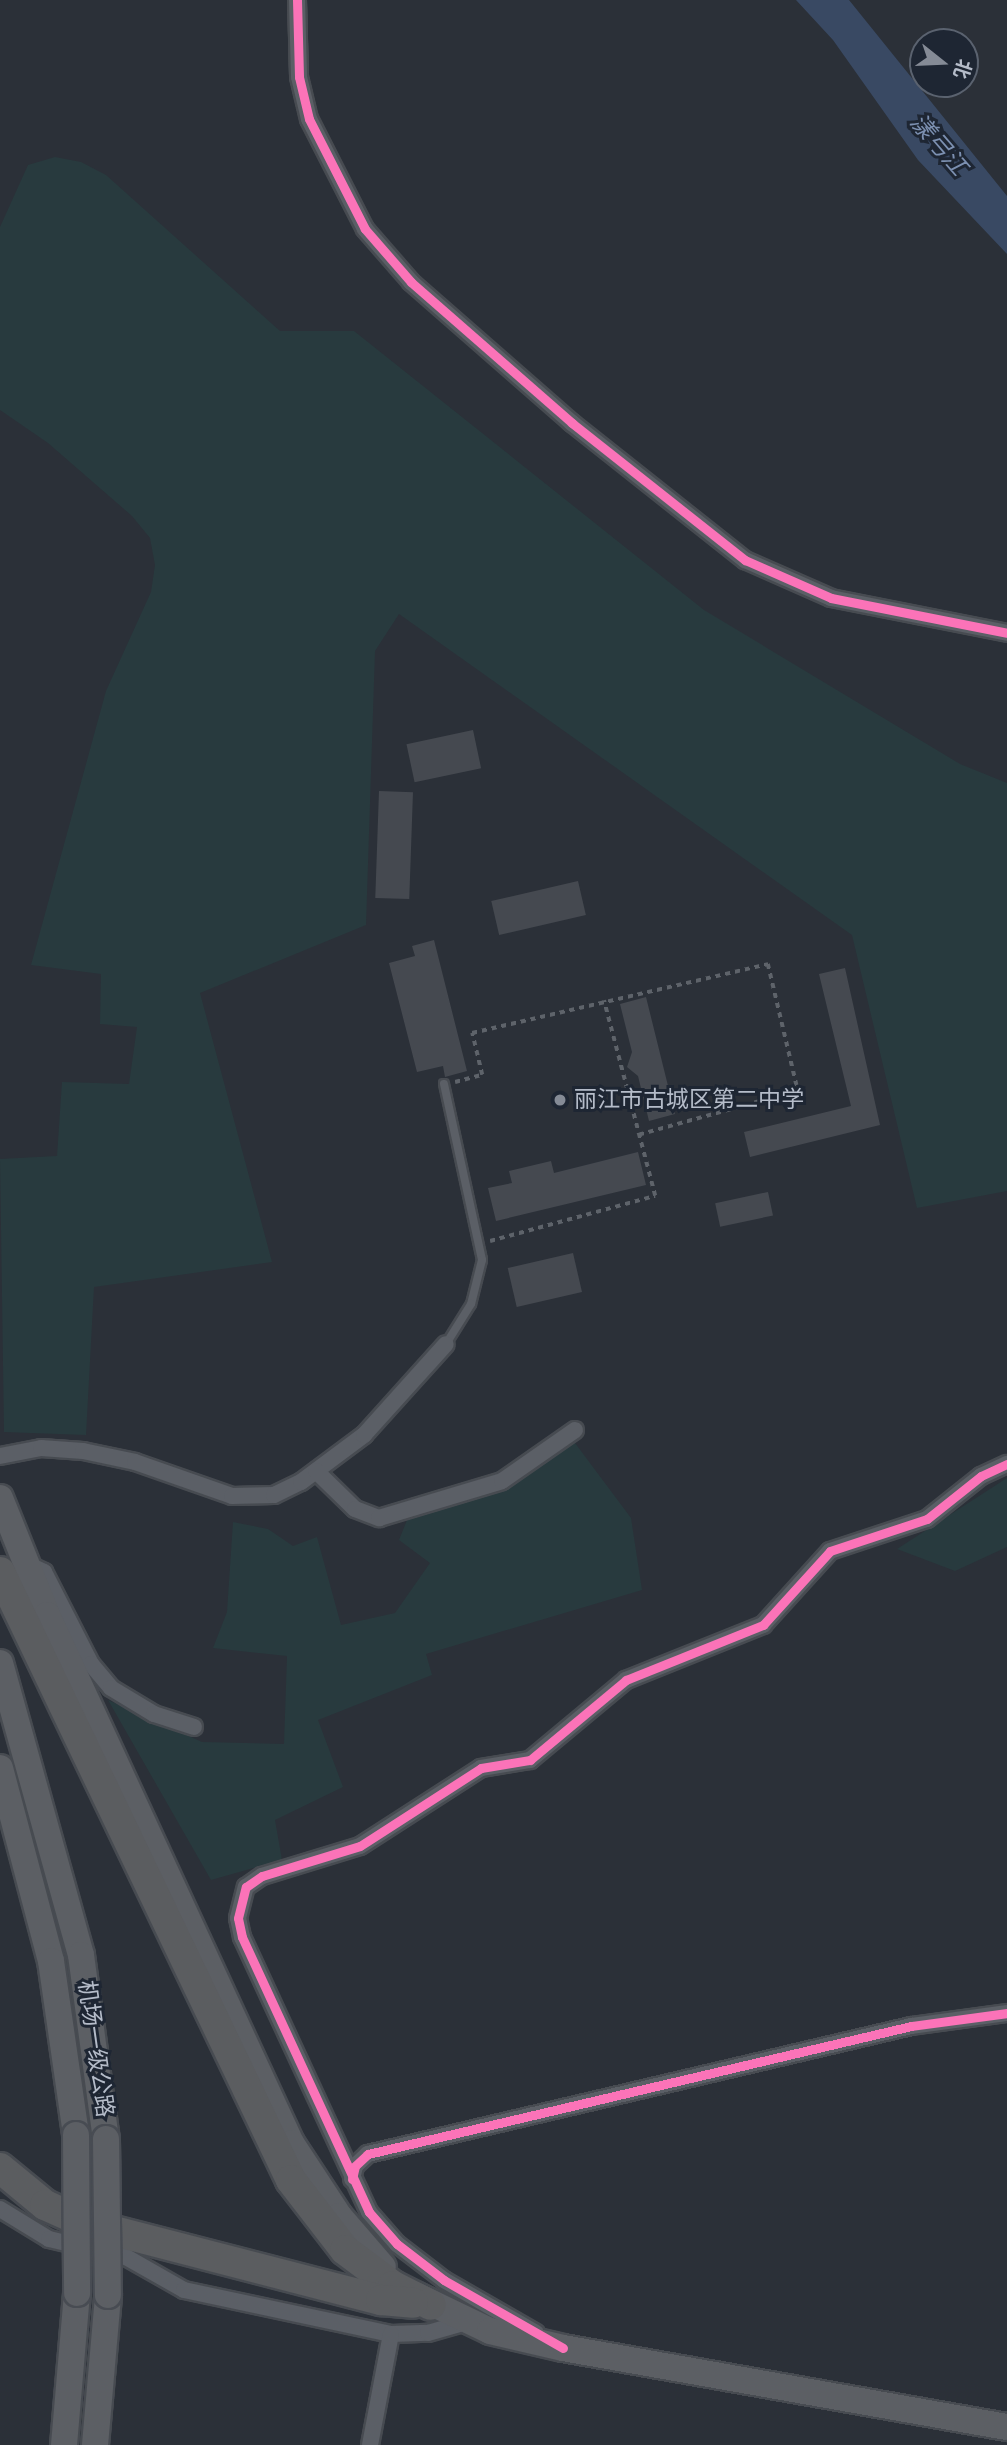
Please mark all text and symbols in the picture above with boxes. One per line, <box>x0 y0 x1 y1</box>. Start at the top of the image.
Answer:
north arrow <box>909 28 979 98</box>
text: 北 <box>949 56 976 82</box>
water label: 漾弓江 <box>904 108 972 182</box>
place label: 丽江市古城区第二中学 <box>574 1086 804 1114</box>
marker: 丽江市古城区第二中学 <box>552 1092 568 1108</box>
street label: 机场一级公路 <box>72 1979 118 2119</box>

